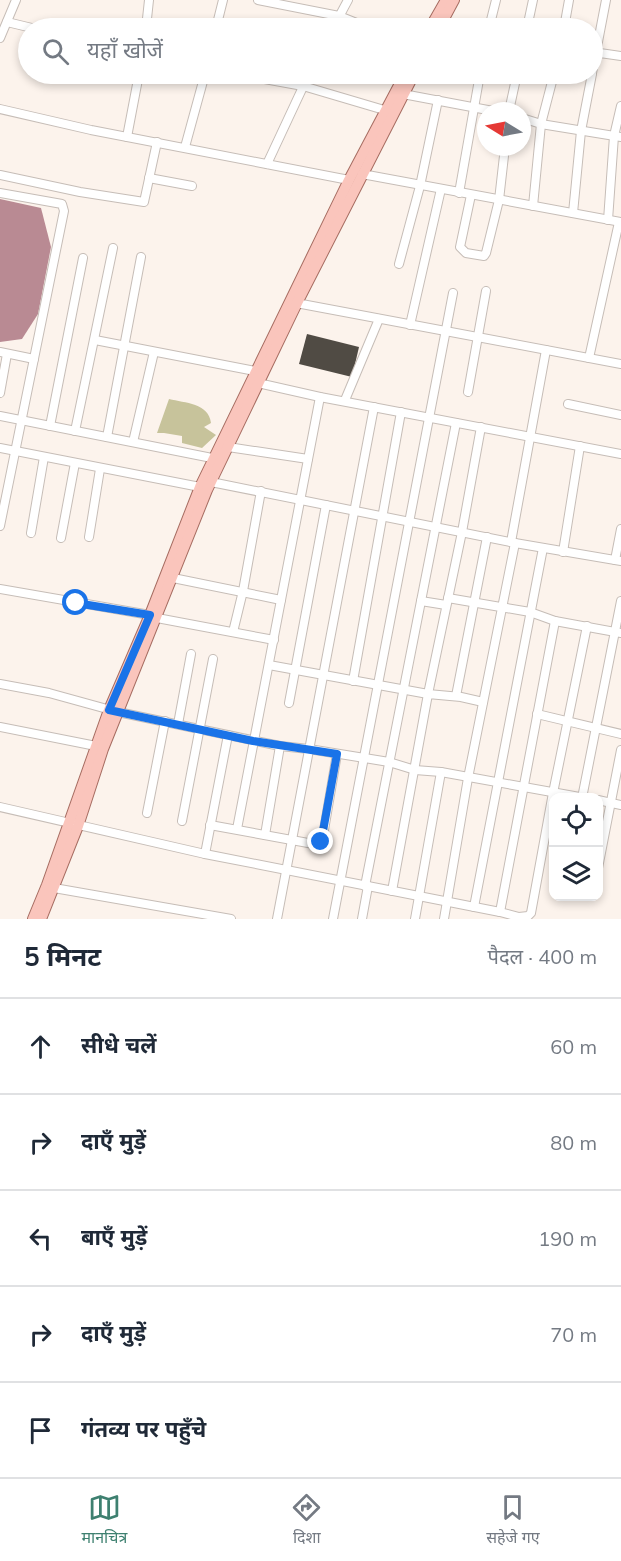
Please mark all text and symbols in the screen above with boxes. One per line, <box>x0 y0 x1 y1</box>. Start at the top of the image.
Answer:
search box <box>18 18 603 84</box>
icon: search <box>39 35 72 68</box>
text: यहाँ खोजें <box>87 36 163 64</box>
north arrow <box>477 102 531 156</box>
route start <box>62 589 88 615</box>
map controls <box>549 793 603 901</box>
button: locate <box>549 793 603 847</box>
route end <box>307 828 333 854</box>
button: layers <box>549 847 603 901</box>
text: 5 मिनट <box>24 940 101 973</box>
text: पैदल · 400 m <box>488 944 597 969</box>
icon: ahead <box>24 1030 57 1063</box>
text: सीधे चलें <box>81 1031 156 1059</box>
text: 60 m <box>550 1034 597 1059</box>
icon: right <box>24 1126 57 1159</box>
text: दाएँ मुड़ें <box>81 1127 146 1155</box>
text: 80 m <box>550 1130 597 1155</box>
icon: left <box>24 1222 57 1255</box>
text: बाएँ मुड़ें <box>81 1223 147 1251</box>
text: 190 m <box>538 1226 597 1251</box>
icon: right <box>24 1318 57 1351</box>
text: दाएँ मुड़ें <box>81 1319 146 1347</box>
text: 70 m <box>550 1322 597 1347</box>
icon: arrive <box>24 1414 57 1447</box>
text: गंतव्य पर पहुँचे <box>81 1415 206 1443</box>
tab: मानचित्र <box>82 1491 127 1550</box>
tab: दिशा <box>290 1491 323 1550</box>
tab: सहेजे गए <box>486 1491 539 1550</box>

